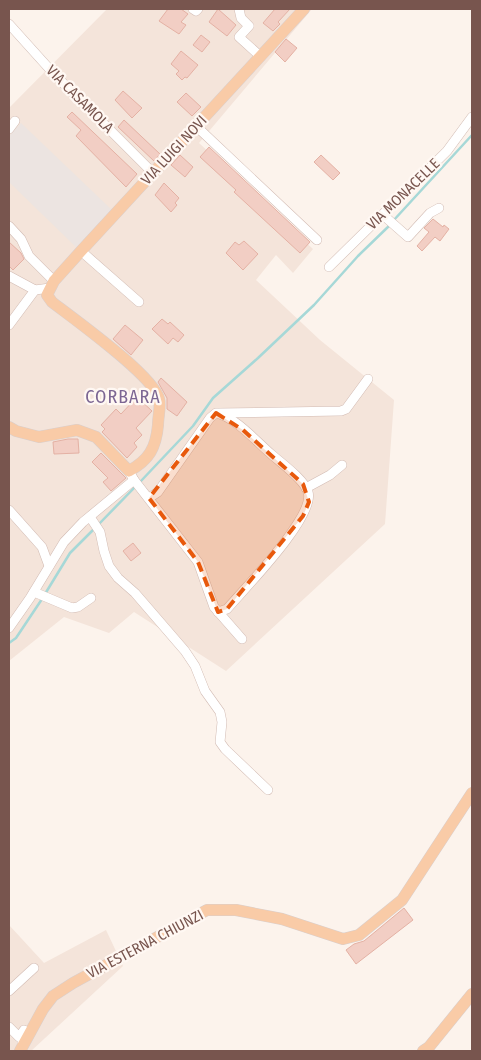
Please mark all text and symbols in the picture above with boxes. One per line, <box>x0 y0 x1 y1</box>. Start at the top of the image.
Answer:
street label: VIA CASAMOLA <box>42 61 118 137</box>
street label: VIA LUIGI NOVI <box>137 112 211 188</box>
street label: VIA MONACELLE <box>363 155 443 233</box>
district label: CORBARA <box>85 386 161 408</box>
street label: VIA ESTERNA CHIUNZI <box>84 906 206 982</box>

